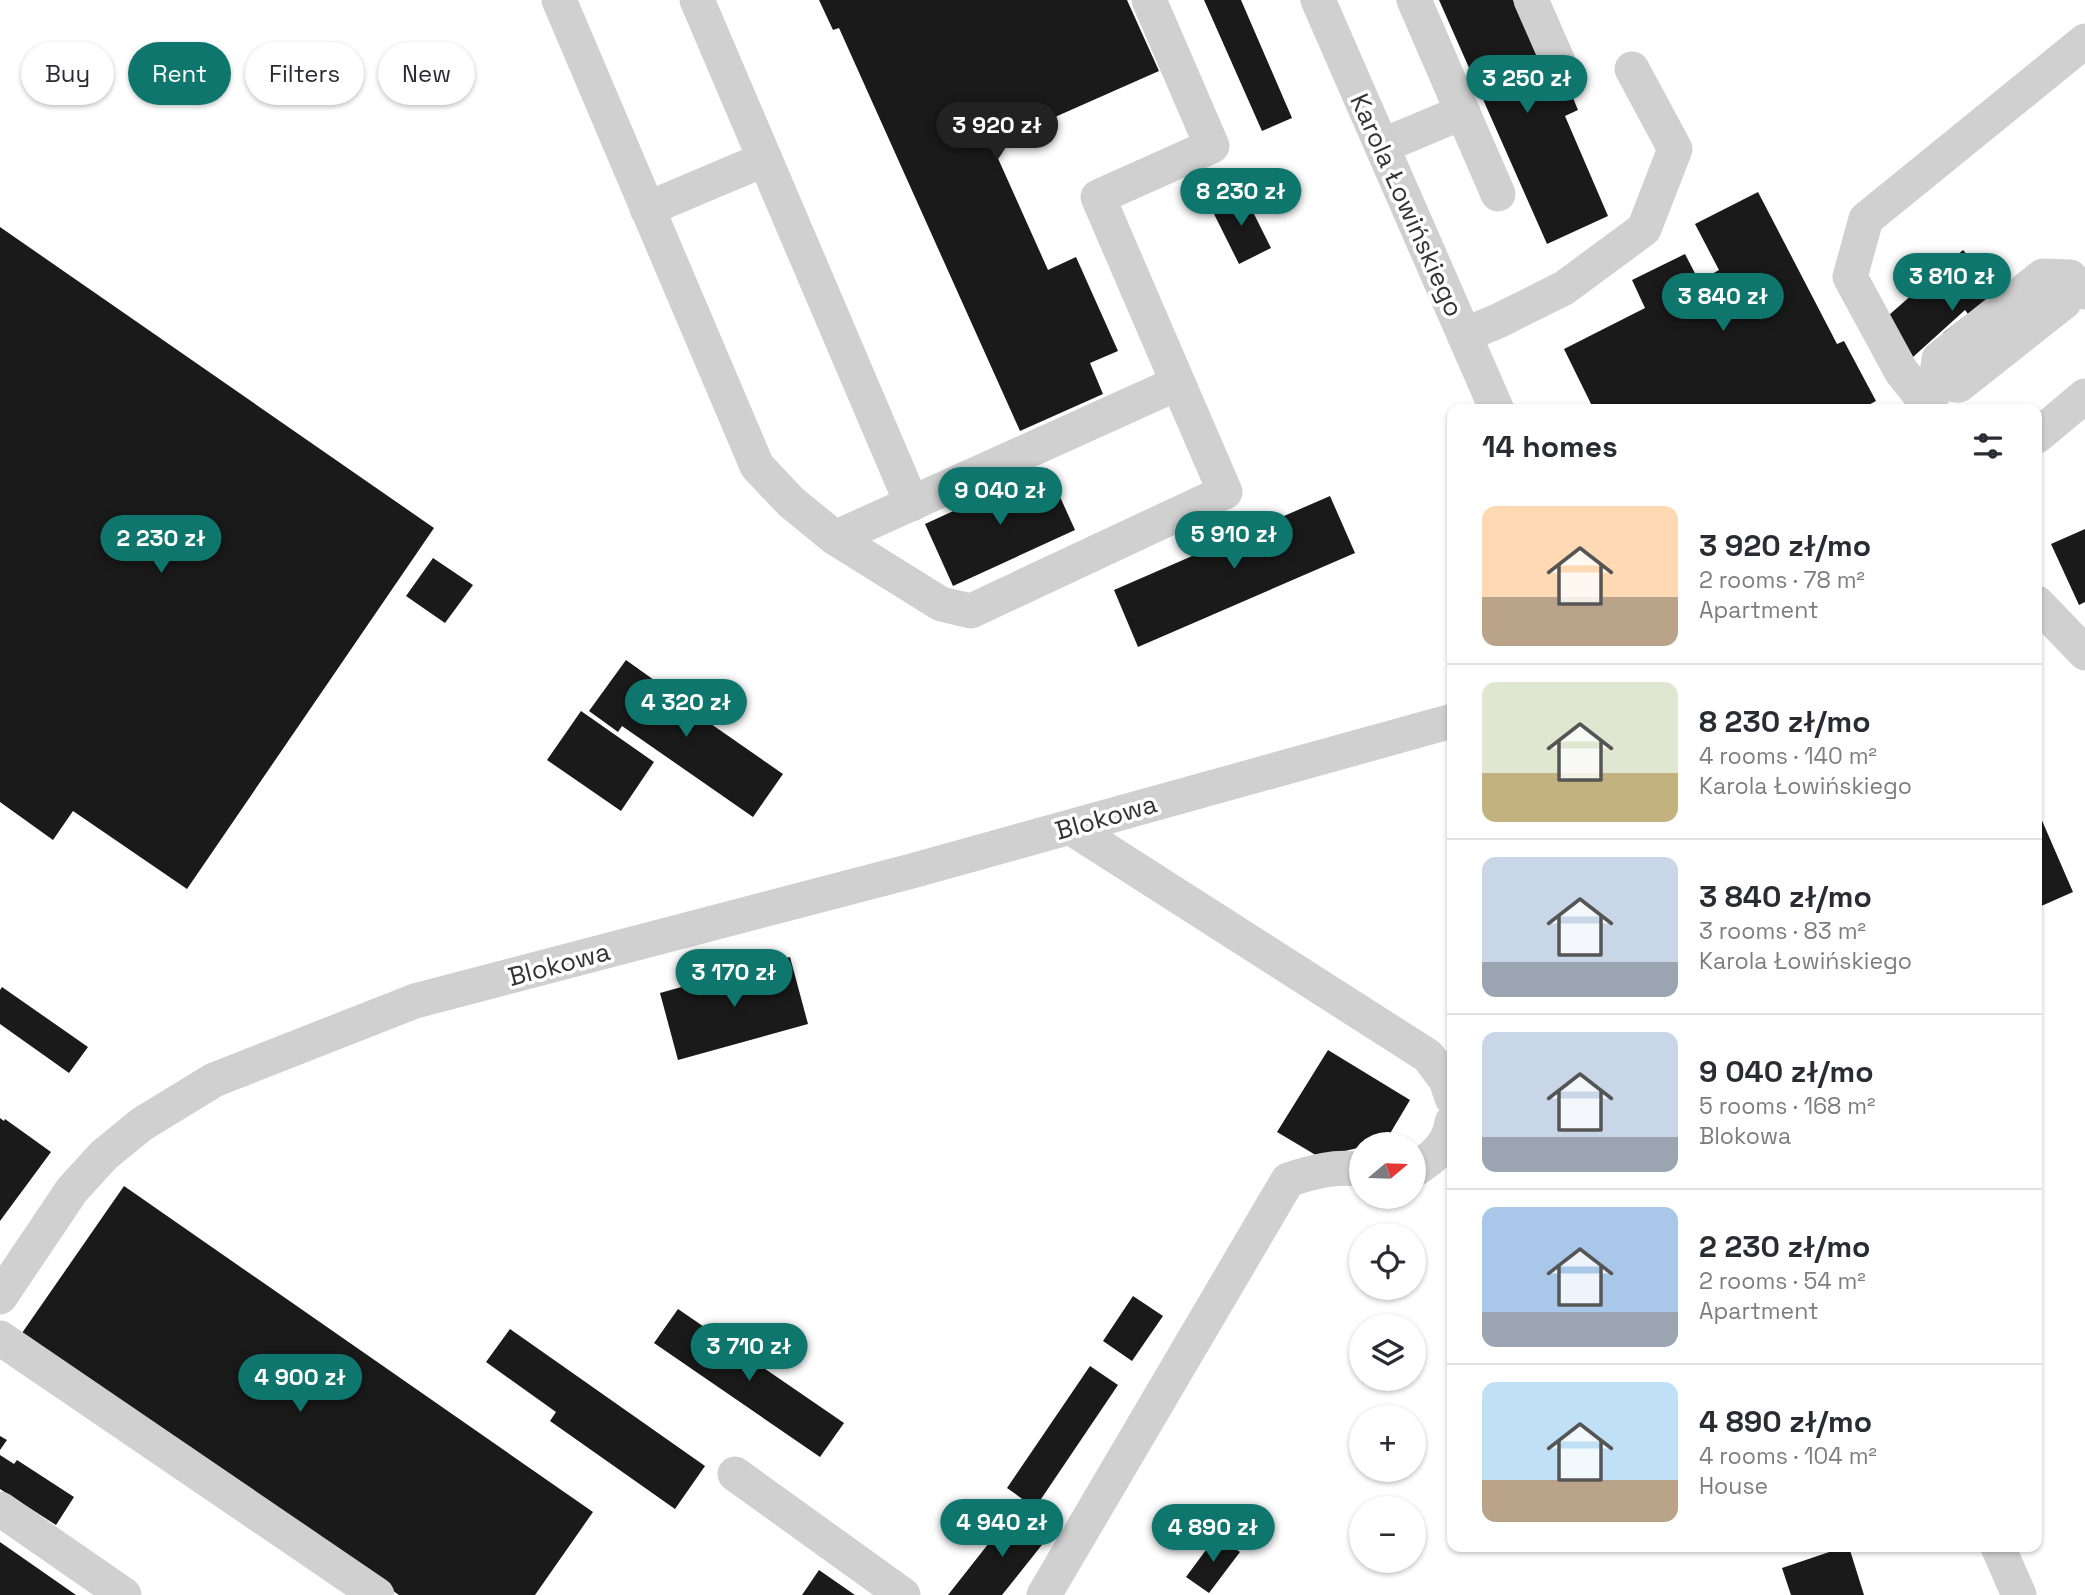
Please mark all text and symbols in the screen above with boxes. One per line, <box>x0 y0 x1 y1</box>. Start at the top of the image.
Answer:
chip: Buy <box>21 42 114 105</box>
chip: Rent <box>128 42 231 105</box>
chip: Filters <box>245 42 364 105</box>
chip: New <box>378 42 475 105</box>
pin: 3 250 zł <box>1455 55 1599 115</box>
text: 3 250 zł <box>1482 63 1572 93</box>
street label: Karola Łowińskiego <box>1342 88 1472 322</box>
pin: 3 920 zł <box>925 102 1069 162</box>
text: 3 920 zł <box>952 110 1042 140</box>
pin: 8 230 zł <box>1169 168 1313 228</box>
text: 8 230 zł <box>1196 176 1286 206</box>
pin: 3 810 zł <box>1880 254 2024 313</box>
text: 3 810 zł <box>1909 261 1995 291</box>
pin: 3 840 zł <box>1651 274 1795 333</box>
text: 3 840 zł <box>1678 281 1768 311</box>
text: 14 homes <box>1482 427 1618 466</box>
icon: filters <box>1969 427 2007 465</box>
pin: 9 040 zł <box>928 468 1072 527</box>
text: 9 040 zł <box>954 475 1046 505</box>
pin: 5 910 zł <box>1162 512 1306 571</box>
pin: 2 230 zł <box>89 516 233 575</box>
text: 5 910 zł <box>1191 519 1277 549</box>
text: 2 230 zł <box>116 523 206 553</box>
text: 3 920 zł/mo <box>1699 526 1871 565</box>
icon: home <box>1538 534 1622 618</box>
text: 2 rooms · 78 m² <box>1699 565 1865 595</box>
text: Apartment <box>1699 595 1819 625</box>
pin: 4 320 zł <box>614 680 758 739</box>
text: 4 320 zł <box>641 687 731 717</box>
text: 8 230 zł/mo <box>1699 702 1871 741</box>
icon: home <box>1538 710 1622 794</box>
text: 4 rooms · 140 m² <box>1699 741 1877 771</box>
text: Karola Łowińskiego <box>1699 771 1912 801</box>
street label: Blokowa <box>1051 786 1161 848</box>
text: 3 840 zł/mo <box>1699 877 1872 916</box>
icon: home <box>1538 885 1622 969</box>
text: 3 rooms · 83 m² <box>1699 916 1866 946</box>
street label: Blokowa <box>504 934 614 994</box>
text: Karola Łowińskiego <box>1699 946 1912 976</box>
pin: 3 170 zł <box>662 950 806 1009</box>
text: 3 170 zł <box>692 957 776 987</box>
text: 9 040 zł/mo <box>1699 1052 1874 1091</box>
icon: home <box>1538 1060 1622 1144</box>
text: 5 rooms · 168 m² <box>1699 1091 1876 1121</box>
text: Blokowa <box>1699 1121 1791 1151</box>
north arrow <box>1349 1132 1426 1209</box>
map controls <box>1349 1132 1426 1573</box>
button: locate <box>1349 1223 1426 1300</box>
text: 2 230 zł/mo <box>1699 1227 1870 1266</box>
icon: home <box>1538 1235 1622 1319</box>
text: 2 rooms · 54 m² <box>1699 1266 1866 1296</box>
text: Apartment <box>1699 1296 1819 1326</box>
button: layers <box>1349 1314 1426 1391</box>
pin: 3 710 zł <box>677 1324 821 1383</box>
text: 3 710 zł <box>707 1331 791 1361</box>
pin: 4 900 zł <box>228 1354 372 1414</box>
text: 4 900 zł <box>254 1362 346 1392</box>
text: 4 890 zł/mo <box>1699 1402 1872 1441</box>
button: + <box>1349 1405 1426 1482</box>
icon: home <box>1538 1410 1622 1494</box>
text: 4 rooms · 104 m² <box>1699 1441 1877 1471</box>
text: House <box>1699 1471 1768 1501</box>
button: − <box>1349 1496 1426 1573</box>
pin: 4 940 zł <box>930 1500 1074 1559</box>
pin: 4 890 zł <box>1141 1504 1285 1564</box>
text: 4 940 zł <box>956 1507 1048 1537</box>
text: 4 890 zł <box>1168 1512 1258 1542</box>

